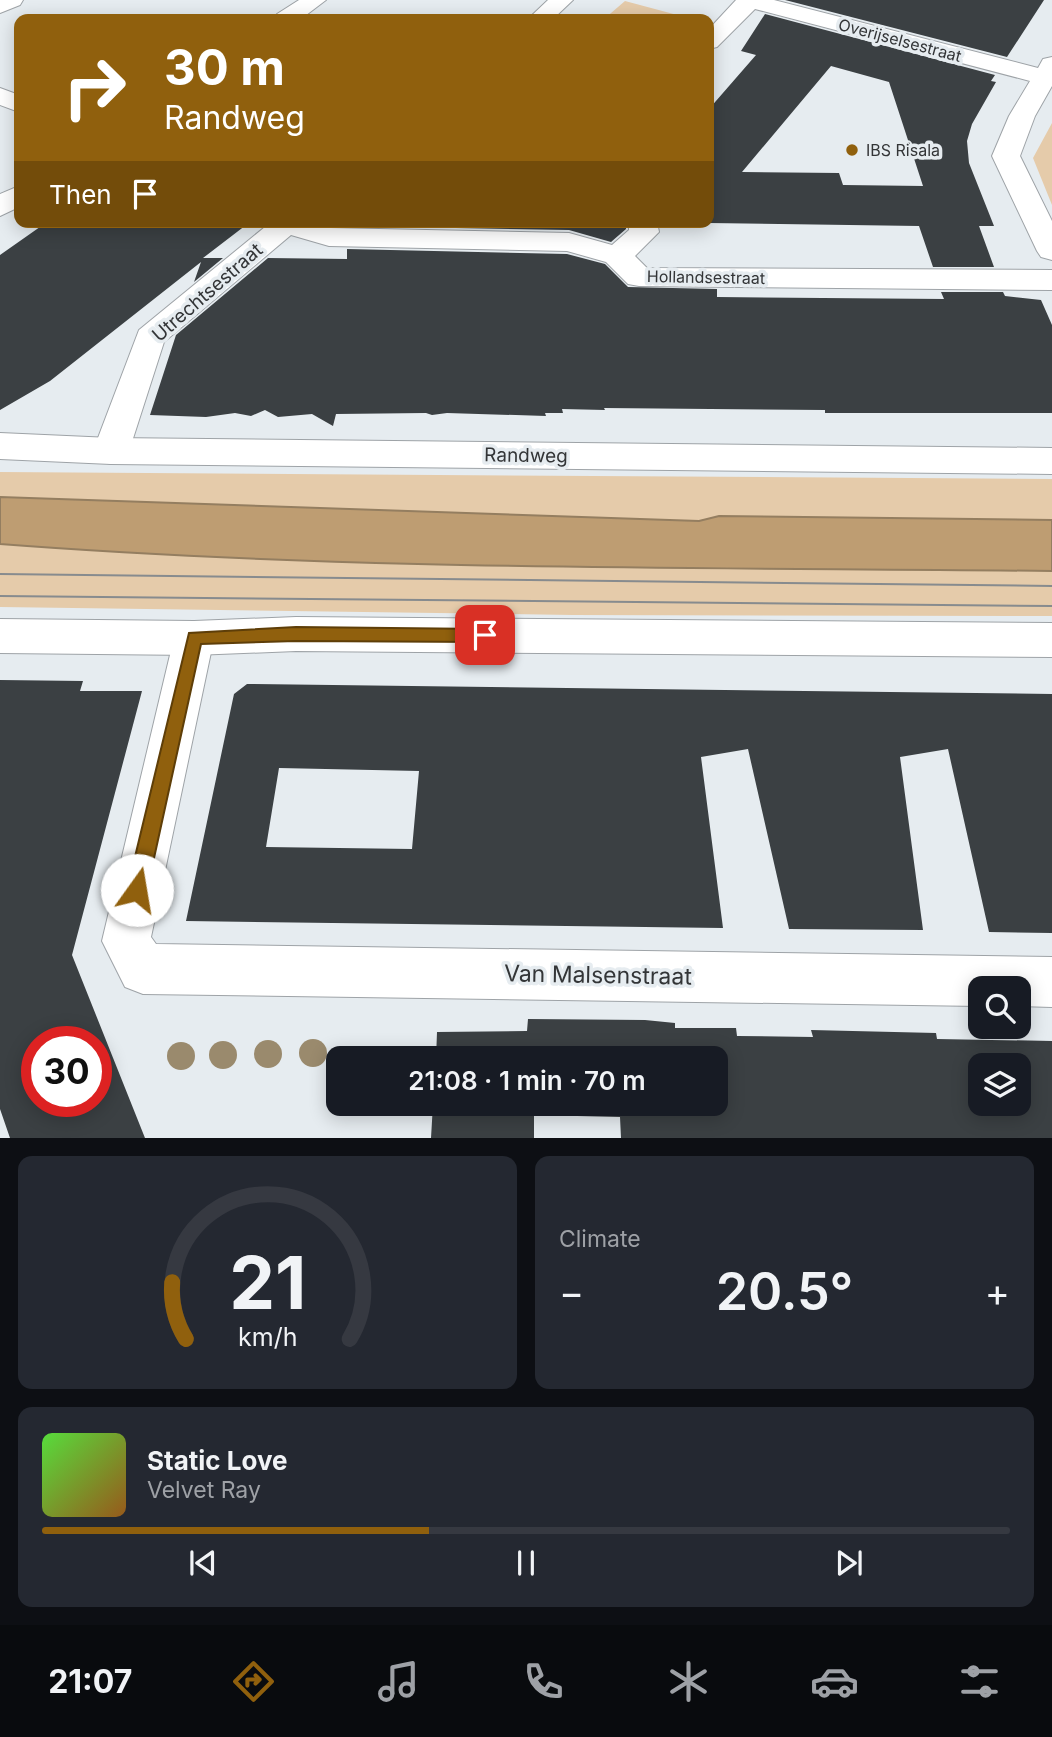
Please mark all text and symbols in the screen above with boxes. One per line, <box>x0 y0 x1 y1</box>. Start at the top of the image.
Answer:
street label: Overijselsestraat <box>836 14 964 66</box>
text: 30 m <box>164 38 285 97</box>
icon: right <box>49 42 140 133</box>
text: Randweg <box>164 98 305 137</box>
place label: IBS Risala <box>866 140 940 160</box>
marker: IBS Risala <box>844 142 860 158</box>
icon: arrive <box>126 175 164 213</box>
text: Then <box>49 179 112 210</box>
street label: Utrechtsestraat <box>148 238 267 346</box>
street label: Hollandsestraat <box>647 266 765 288</box>
street label: Randweg <box>484 443 568 468</box>
pin <box>455 605 515 665</box>
icon: arrive <box>466 616 504 654</box>
position arrow <box>100 853 174 927</box>
street label: Van Malsenstraat <box>504 959 693 991</box>
map controls <box>968 976 1031 1116</box>
button: search <box>968 976 1031 1039</box>
speed limit sign: 30 <box>21 1026 112 1117</box>
button: layers <box>968 1053 1031 1116</box>
text: 21:08 · 1 min · 70 m <box>408 1065 646 1096</box>
text: Climate <box>559 1225 641 1253</box>
text: 21 <box>229 1238 306 1327</box>
text: 20.5° <box>716 1260 853 1323</box>
text: − <box>559 1269 584 1315</box>
text: + <box>985 1269 1010 1315</box>
text: km/h <box>238 1321 297 1351</box>
text: Static Love <box>147 1445 288 1476</box>
text: Velvet Ray <box>147 1476 261 1504</box>
icon: previous <box>184 1544 222 1582</box>
icon: pause <box>507 1544 545 1582</box>
icon: next <box>830 1544 868 1582</box>
icon: directions <box>229 1657 278 1706</box>
icon: music <box>374 1657 423 1706</box>
icon: phone <box>519 1657 568 1706</box>
icon: climate <box>664 1657 713 1706</box>
icon: car <box>810 1657 859 1706</box>
icon: filters <box>955 1657 1004 1706</box>
text: 21:07 <box>48 1662 132 1701</box>

